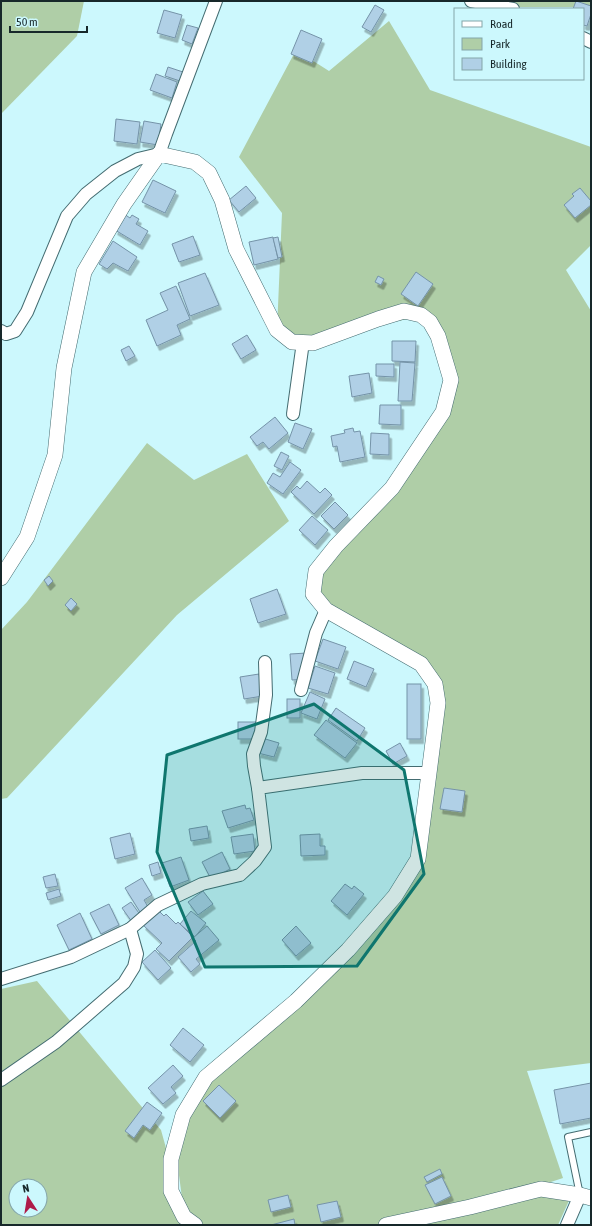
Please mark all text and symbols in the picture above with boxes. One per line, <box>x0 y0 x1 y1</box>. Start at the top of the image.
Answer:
scale bar <box>10 8 87 34</box>
legend <box>454 8 584 80</box>
text: 50 m <box>16 15 38 29</box>
text: Road <box>490 17 513 31</box>
text: Park <box>490 37 511 51</box>
text: Building <box>490 57 528 71</box>
north arrow <box>8 1178 48 1218</box>
text: N <box>21 1182 30 1195</box>

